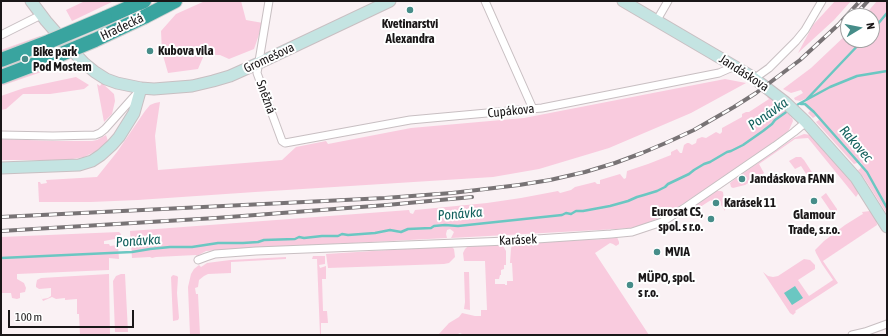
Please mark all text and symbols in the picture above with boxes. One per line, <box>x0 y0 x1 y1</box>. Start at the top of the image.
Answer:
marker: Kvetinarstvi Alexandra <box>405 5 415 15</box>
north arrow <box>840 8 880 48</box>
street label: Hradecká <box>98 10 146 44</box>
place label: Kvetinarstvi Alexandra <box>382 16 438 47</box>
text: N <box>864 22 877 30</box>
street label: Gromešova <box>241 40 297 76</box>
place label: Kubova vila <box>158 43 214 59</box>
place label: Bike park Pod Mostem <box>33 44 92 75</box>
marker: Kubova vila <box>145 46 155 56</box>
street label: Jandáskova <box>716 51 772 95</box>
marker: Bike park Pod Mostem <box>20 54 30 64</box>
street label: Sněžná <box>253 78 279 116</box>
water label: Ponávka <box>745 94 791 134</box>
street label: Cupákova <box>487 101 535 121</box>
water label: Rakovec <box>836 122 876 166</box>
place label: Jandáskova FANN <box>750 171 834 187</box>
marker: Jandáskova FANN <box>737 174 747 184</box>
place label: Karásek 11 <box>724 195 776 211</box>
marker: Glamour Trade, s.r.o. <box>809 196 819 206</box>
marker: Karásek 11 <box>711 198 721 208</box>
water label: Ponávka <box>437 204 483 224</box>
place label: Eurosat CS, spol. s r.o. <box>651 204 703 235</box>
place label: Glamour Trade, s.r.o. <box>788 207 840 238</box>
marker: Eurosat CS, spol. s r.o. <box>706 214 716 224</box>
water label: Ponávka <box>115 231 161 251</box>
street label: Karásek <box>499 231 537 249</box>
place label: MVIA <box>665 244 690 260</box>
marker: MVIA <box>652 247 662 257</box>
place label: MÜPO, spol. s r.o. <box>638 270 695 301</box>
marker: MÜPO, spol. s r.o. <box>625 280 635 290</box>
scale bar <box>10 302 136 328</box>
text: 100 m <box>15 310 42 324</box>

